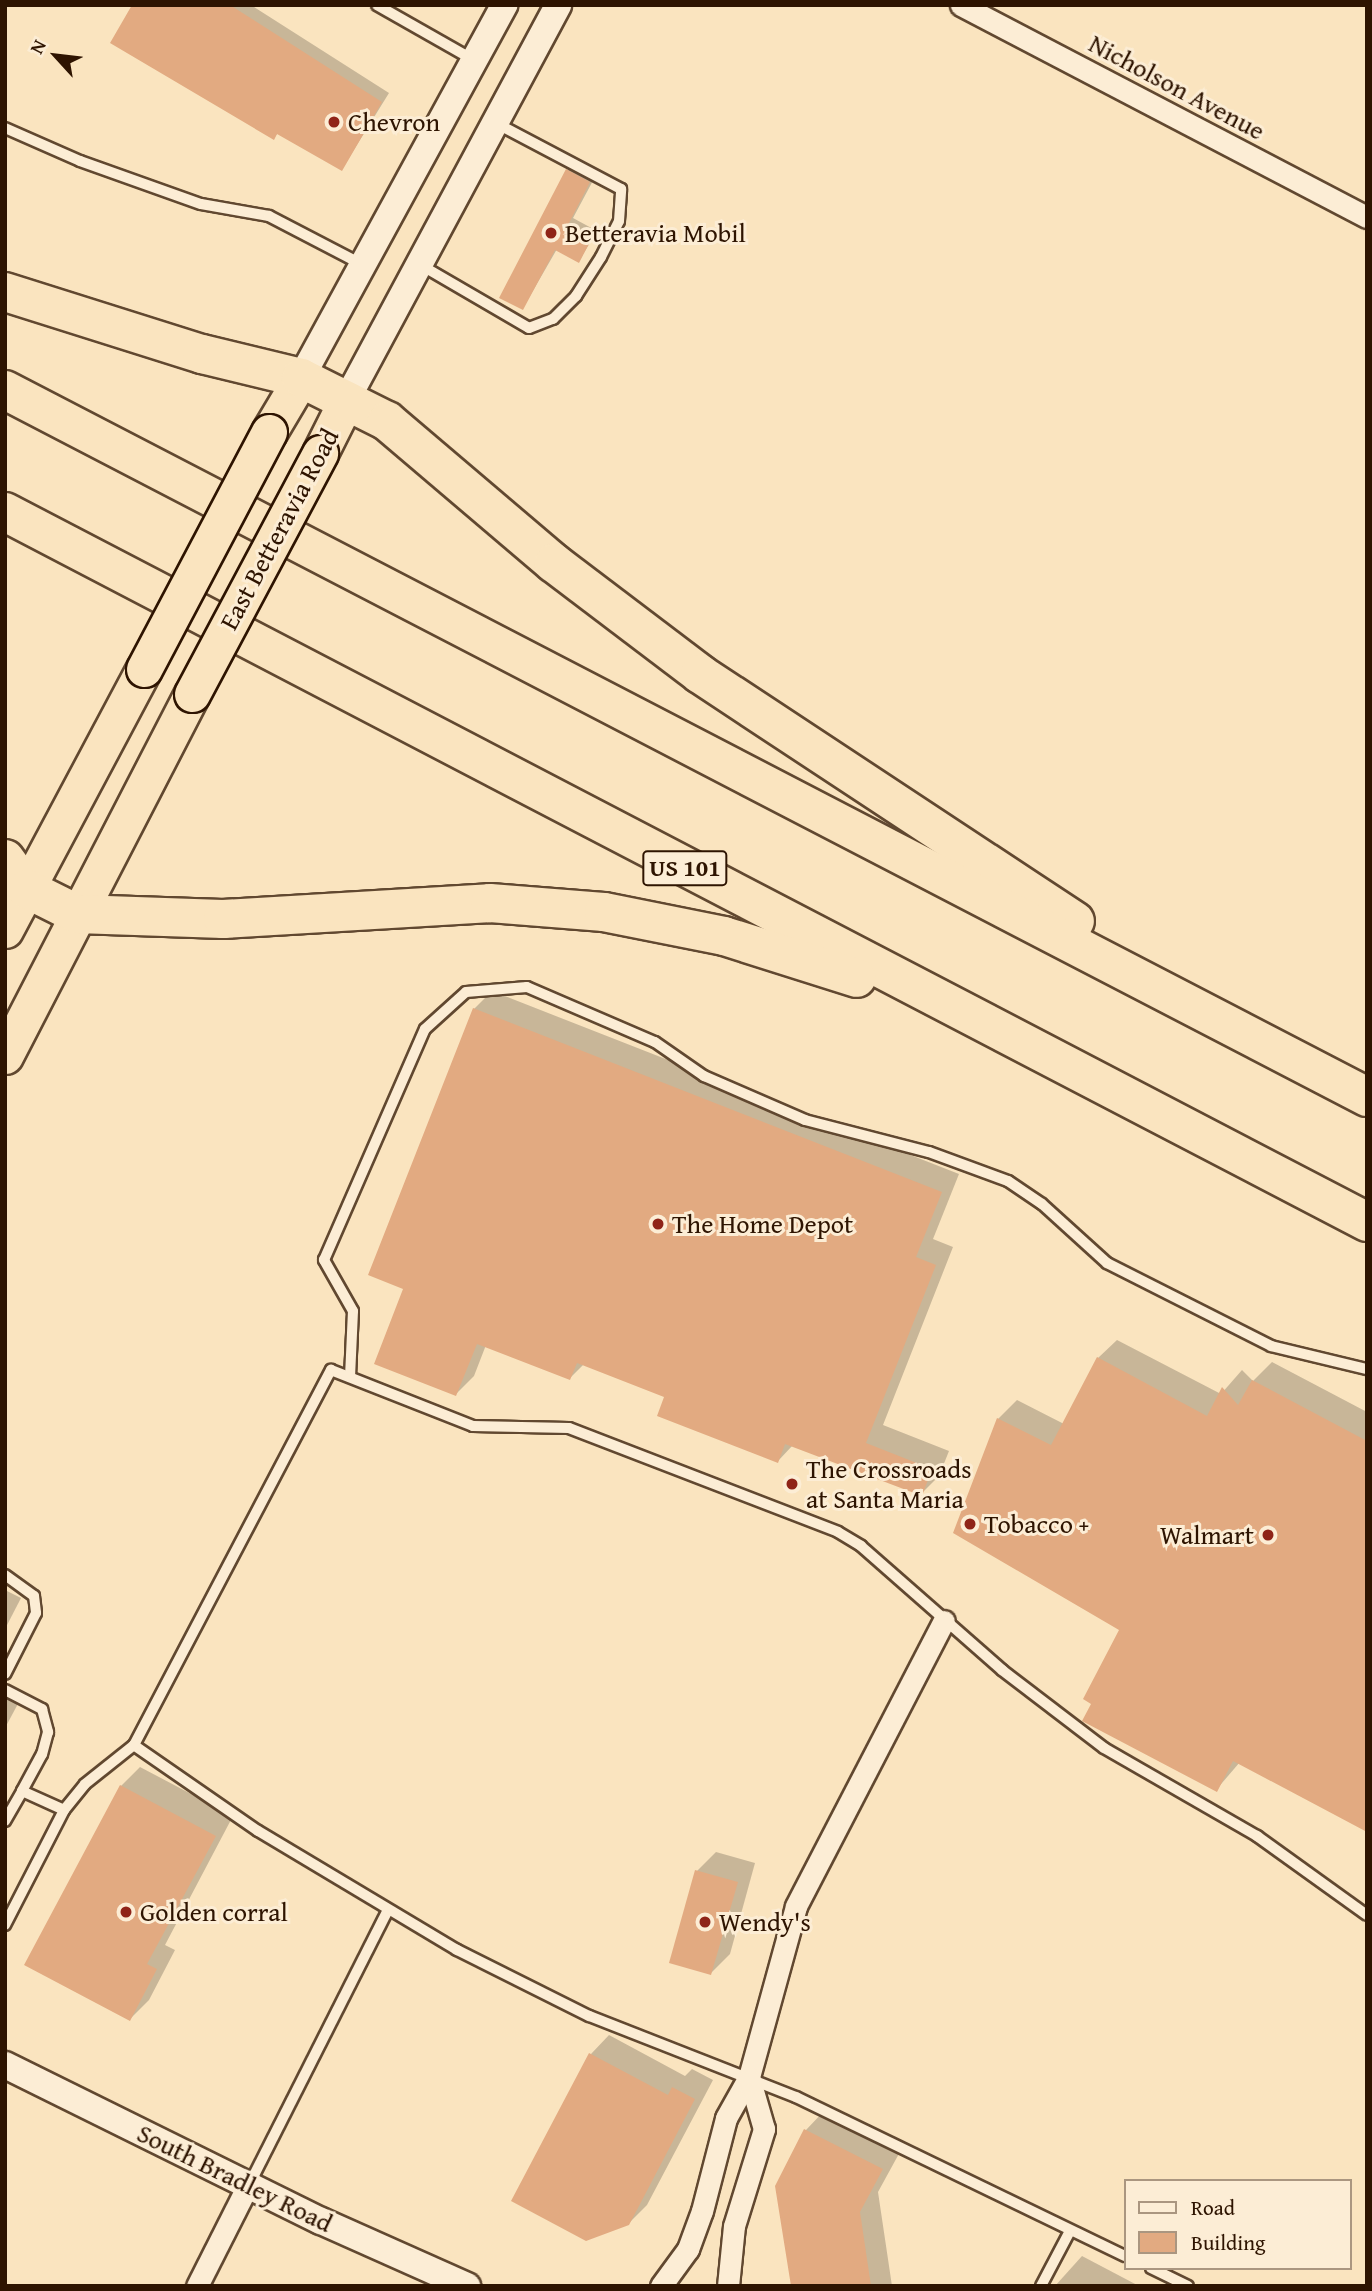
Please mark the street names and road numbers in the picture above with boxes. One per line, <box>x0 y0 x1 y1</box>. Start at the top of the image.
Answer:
street label: Nicholson Avenue <box>1084 28 1270 146</box>
street label: East Betteravia Road <box>213 423 345 635</box>
road number: US 101 <box>641 848 729 888</box>
street label: South Bradley Road <box>132 2117 338 2239</box>

